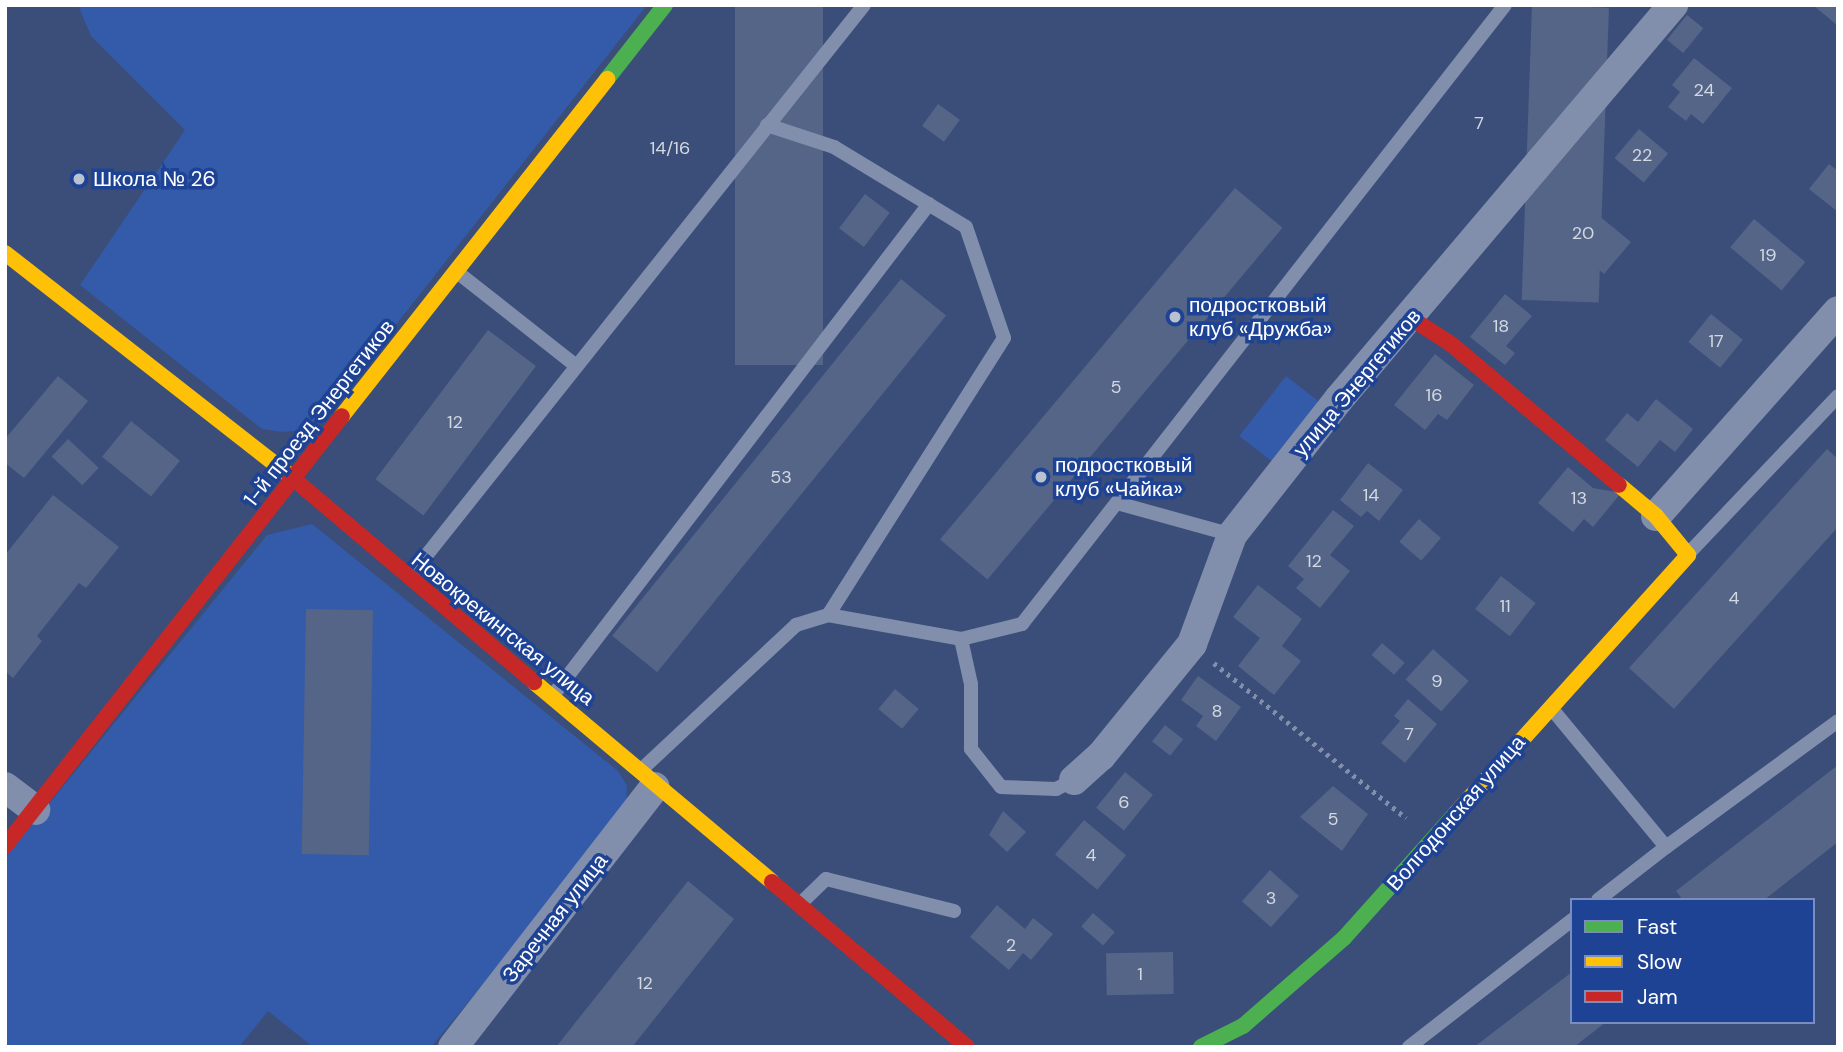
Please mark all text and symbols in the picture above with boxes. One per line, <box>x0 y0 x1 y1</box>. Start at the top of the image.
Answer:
house number: 24 <box>1694 79 1714 101</box>
house number: 7 <box>1474 112 1484 134</box>
house number: 14/16 <box>650 137 690 159</box>
house number: 22 <box>1632 144 1652 166</box>
place label: Школа № 26 <box>93 166 216 192</box>
marker: Школа № 26 <box>71 171 87 187</box>
house number: 20 <box>1572 222 1594 244</box>
house number: 19 <box>1760 244 1776 266</box>
place label: подростковый клуб «Дружба» <box>1189 292 1332 342</box>
street label: улица Энергетиков <box>1288 304 1426 462</box>
marker: подростковый клуб «Дружба» <box>1167 309 1183 325</box>
street label: 1-й проезд Энергетиков <box>238 315 400 511</box>
house number: 18 <box>1493 315 1509 337</box>
house number: 17 <box>1708 330 1724 352</box>
house number: 5 <box>1111 376 1121 398</box>
house number: 16 <box>1426 384 1442 406</box>
house number: 12 <box>447 411 463 433</box>
place label: подростковый клуб «Чайка» <box>1055 452 1192 502</box>
house number: 53 <box>770 466 792 488</box>
marker: подростковый клуб «Чайка» <box>1033 469 1049 485</box>
house number: 14 <box>1363 484 1379 506</box>
house number: 13 <box>1571 487 1587 509</box>
street label: Новокрекингская улица <box>406 547 600 711</box>
house number: 12 <box>1306 550 1322 572</box>
house number: 4 <box>1729 587 1739 609</box>
house number: 11 <box>1499 595 1511 617</box>
house number: 9 <box>1431 670 1443 692</box>
house number: 8 <box>1212 700 1222 722</box>
house number: 7 <box>1404 723 1414 745</box>
street label: Волгодонская улица <box>1382 730 1530 896</box>
house number: 6 <box>1118 791 1130 813</box>
house number: 5 <box>1328 808 1338 830</box>
house number: 4 <box>1086 844 1096 866</box>
street label: Заречная улица <box>497 849 613 987</box>
house number: 3 <box>1266 887 1276 909</box>
legend <box>1570 898 1815 1024</box>
text: Fast <box>1637 913 1677 941</box>
house number: 2 <box>1006 934 1016 956</box>
text: Slow <box>1637 948 1682 976</box>
house number: 1 <box>1137 963 1143 985</box>
house number: 12 <box>637 972 653 994</box>
text: Jam <box>1637 983 1678 1011</box>

